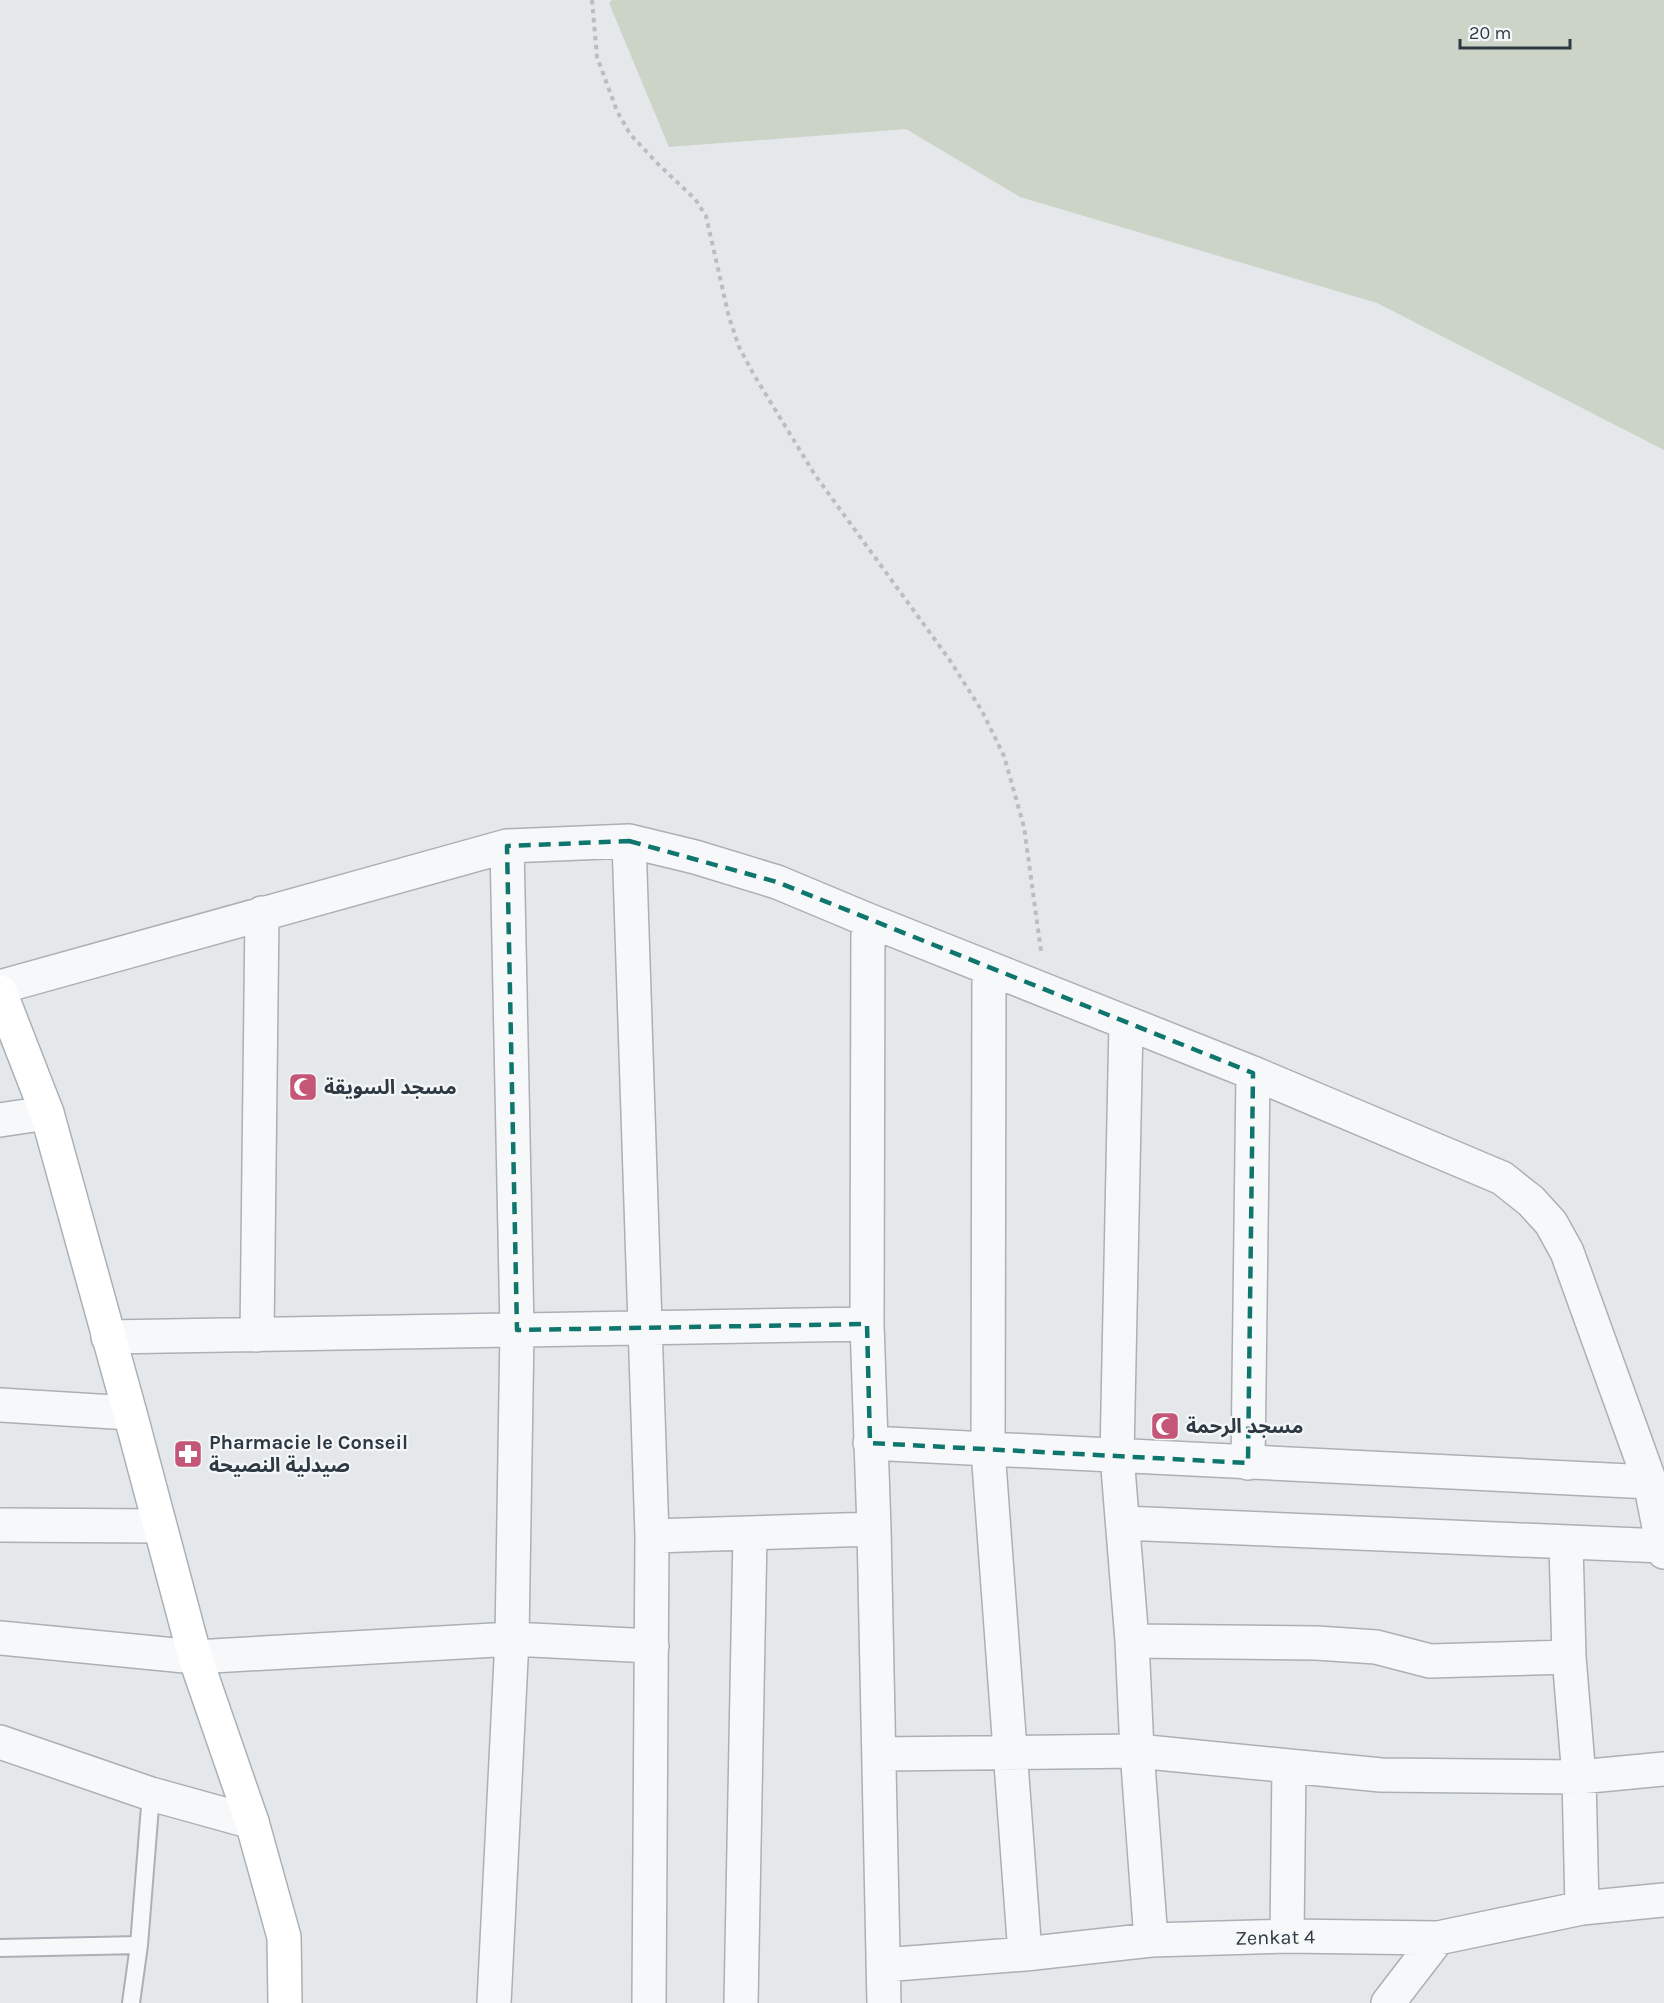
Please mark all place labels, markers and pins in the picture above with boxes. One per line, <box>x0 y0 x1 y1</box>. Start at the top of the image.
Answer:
mosque icon: مسجد السويقة <box>287 1071 319 1103</box>
place label: مسجد السويقة <box>324 1076 457 1099</box>
mosque icon: مسجد الرحمة <box>1149 1410 1181 1442</box>
place label: مسجد الرحمة <box>1186 1415 1303 1438</box>
place label: Pharmacie le Conseil صيدلية النصيحة <box>209 1431 408 1477</box>
pharmacy icon: Pharmacie le Conseil صيدلية النصيحة <box>172 1438 204 1470</box>

